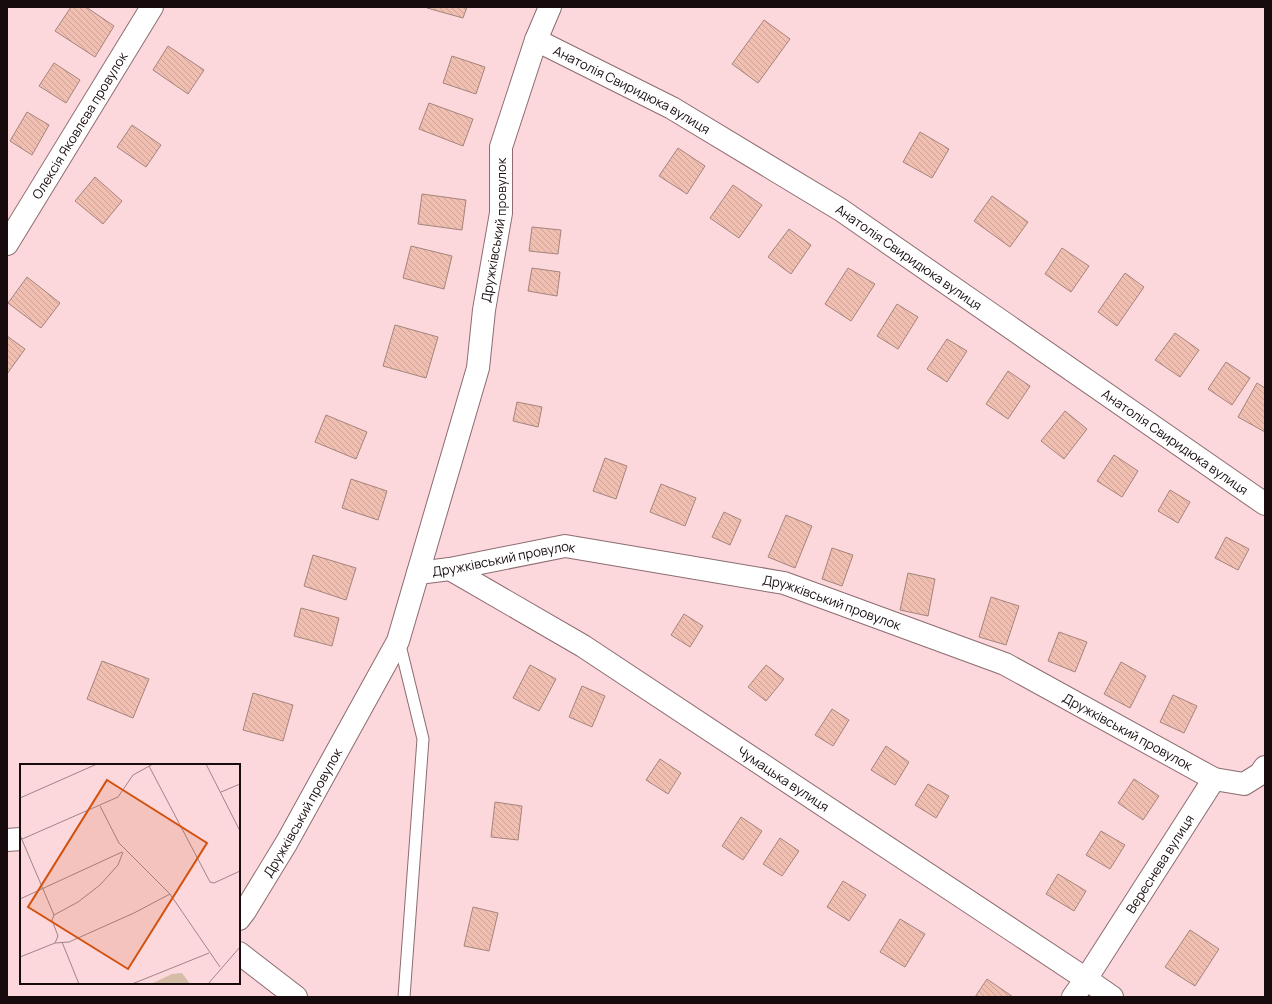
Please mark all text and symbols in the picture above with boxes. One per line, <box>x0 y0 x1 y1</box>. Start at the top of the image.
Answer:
street label: Анатолія Свиридюка вулиця <box>551 41 714 138</box>
street label: Олексія Яковлєва провулок <box>28 48 132 202</box>
street label: Дружківський провулок <box>477 157 510 304</box>
street label: Анатолія Свиридюка вулиця <box>832 200 986 314</box>
street label: Анатолія Свиридюка вулиця <box>1098 385 1252 499</box>
street label: Дружківський провулок <box>431 536 577 580</box>
street label: Дружківський провулок <box>761 571 904 634</box>
street label: Дружківський провулок <box>1060 689 1196 775</box>
street label: Чумацька вулиця <box>734 742 833 816</box>
street label: Дружківський провулок <box>259 744 346 880</box>
inset map <box>20 764 240 984</box>
street label: Вереснева вулиця <box>1121 811 1198 917</box>

